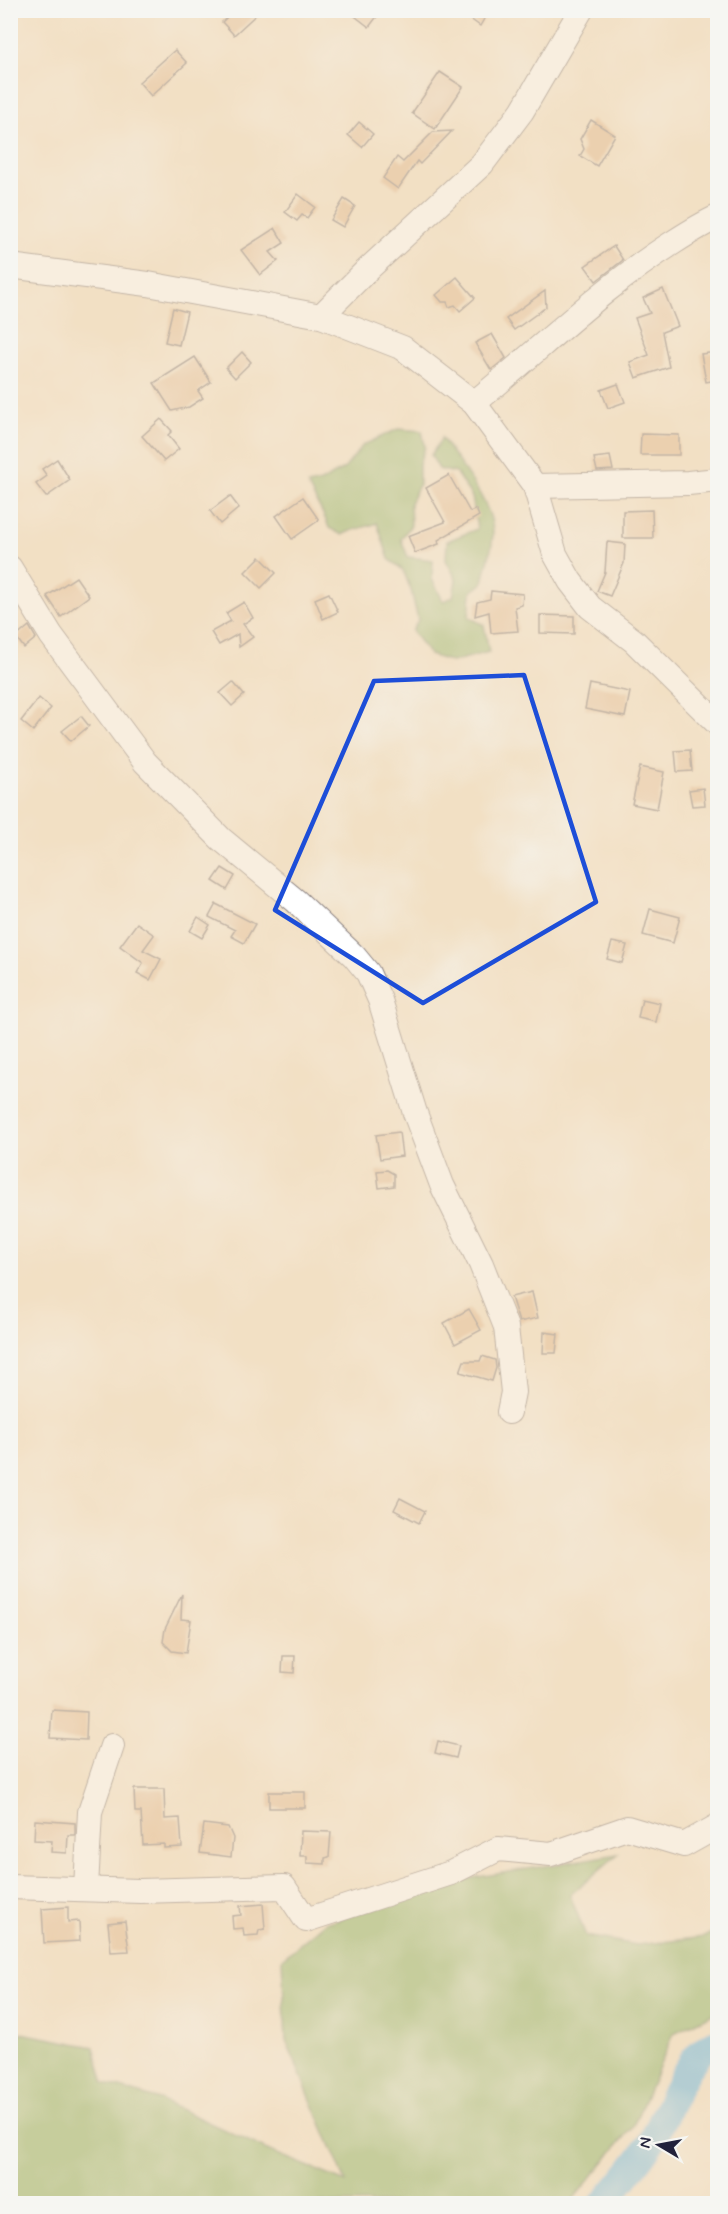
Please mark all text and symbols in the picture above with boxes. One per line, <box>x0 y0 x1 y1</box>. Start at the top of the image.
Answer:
north arrow <box>629 2115 689 2175</box>
text: N <box>634 2136 657 2150</box>

